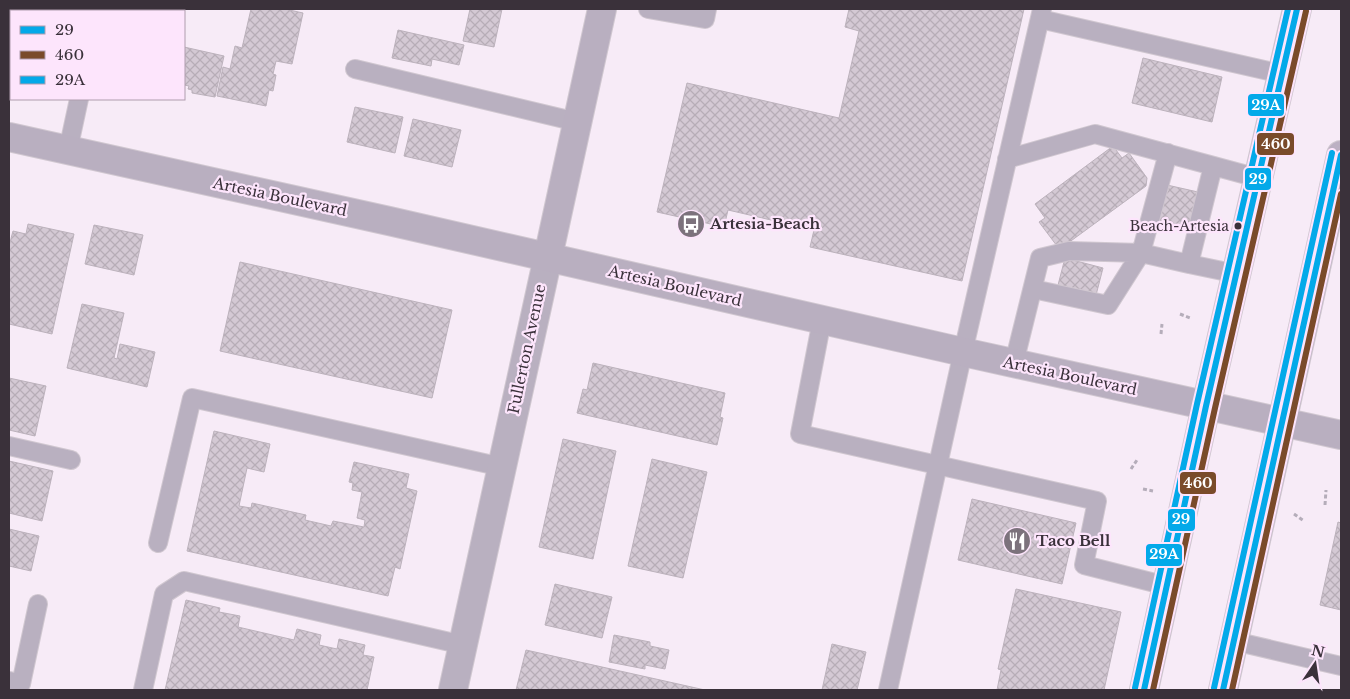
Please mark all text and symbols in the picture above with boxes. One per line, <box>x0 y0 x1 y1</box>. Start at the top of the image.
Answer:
legend <box>10 10 185 100</box>
text: 29 <box>55 20 74 39</box>
text: 460 <box>55 45 84 64</box>
text: 29A <box>55 70 86 89</box>
line badge: 29A <box>1247 93 1285 117</box>
text: 29A <box>1251 96 1281 114</box>
line badge: 460 <box>1256 132 1295 156</box>
text: 460 <box>1261 135 1291 153</box>
line badge: 29 <box>1244 167 1272 191</box>
text: 29 <box>1249 170 1267 188</box>
street label: Artesia Boulevard <box>210 173 349 220</box>
bus stop icon: Artesia-Beach <box>676 209 706 239</box>
place label: Artesia-Beach <box>709 214 821 233</box>
place label: Beach-Artesia <box>1129 217 1229 235</box>
marker: Beach-Artesia <box>1233 221 1243 231</box>
street label: Artesia Boulevard <box>606 261 744 310</box>
street label: Fullerton Avenue <box>503 282 550 416</box>
street label: Artesia Boulevard <box>1000 352 1139 399</box>
line badge: 460 <box>1179 471 1217 495</box>
text: 460 <box>1183 474 1213 492</box>
line badge: 29 <box>1167 508 1196 532</box>
text: 29 <box>1172 510 1190 528</box>
restaurant icon: Taco Bell <box>1002 526 1032 556</box>
place label: Taco Bell <box>1036 531 1111 550</box>
line badge: 29A <box>1145 543 1183 567</box>
text: 29A <box>1149 545 1179 563</box>
north arrow <box>1290 639 1340 689</box>
text: N <box>1309 641 1326 662</box>

